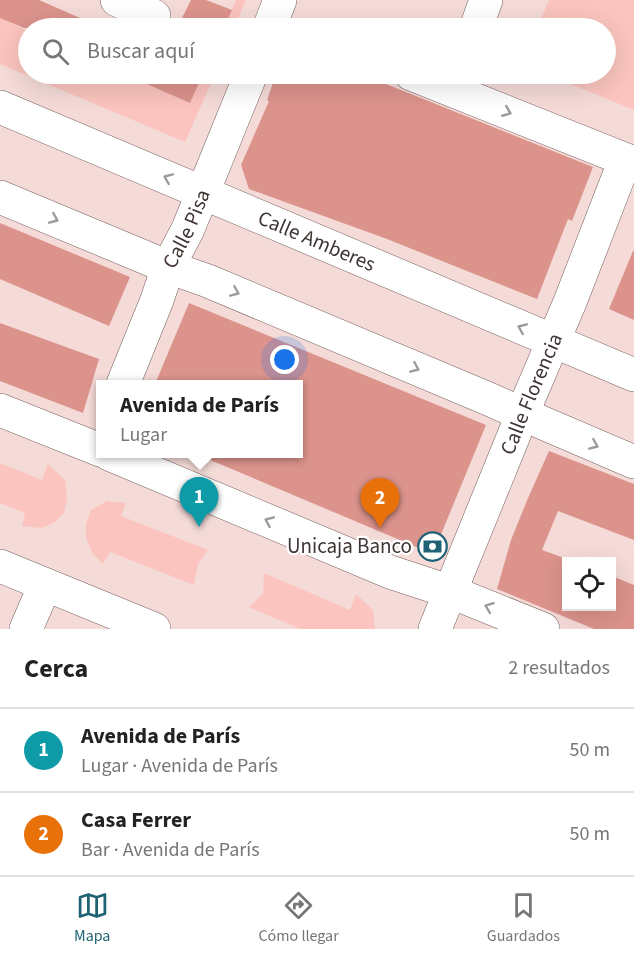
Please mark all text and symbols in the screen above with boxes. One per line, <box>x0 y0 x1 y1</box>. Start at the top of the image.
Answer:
search box <box>18 18 616 84</box>
icon: search <box>39 35 72 68</box>
text: Buscar aquí <box>87 35 195 67</box>
one-way arrow <box>501 105 512 117</box>
one-way arrow <box>164 173 175 185</box>
street label: Calle Pisa <box>155 185 218 274</box>
street label: Calle Amberes <box>253 203 380 279</box>
one-way arrow <box>48 212 59 224</box>
one-way arrow <box>228 285 239 297</box>
one-way arrow <box>517 323 528 335</box>
street label: Calle Florencia <box>493 328 570 459</box>
your location <box>270 345 299 374</box>
one-way arrow <box>408 360 419 372</box>
popup <box>96 380 303 458</box>
text: Avenida de París <box>120 389 279 421</box>
text: Lugar <box>120 421 167 449</box>
one-way arrow <box>587 438 598 450</box>
pin: 1 <box>180 478 218 527</box>
pin: 2 <box>360 478 400 528</box>
one-way arrow <box>264 516 275 528</box>
bank icon: Unicaja Banco <box>417 530 449 562</box>
place label: Unicaja Banco <box>287 531 412 561</box>
map controls <box>562 557 616 611</box>
button: locate <box>562 557 616 611</box>
one-way arrow <box>484 602 495 614</box>
text: Cerca <box>24 650 88 687</box>
text: 2 resultados <box>508 654 610 682</box>
text: Avenida de París <box>81 720 240 752</box>
text: 1 <box>38 736 49 764</box>
text: 50 m <box>570 736 610 764</box>
text: Lugar · Avenida de París <box>81 752 278 780</box>
text: Casa Ferrer <box>81 804 191 836</box>
text: 2 <box>38 820 49 848</box>
text: 50 m <box>570 820 610 848</box>
text: Bar · Avenida de París <box>81 836 260 864</box>
tab: Mapa <box>74 889 110 947</box>
tab: Cómo llegar <box>258 889 339 947</box>
tab: Guardados <box>487 889 560 947</box>

